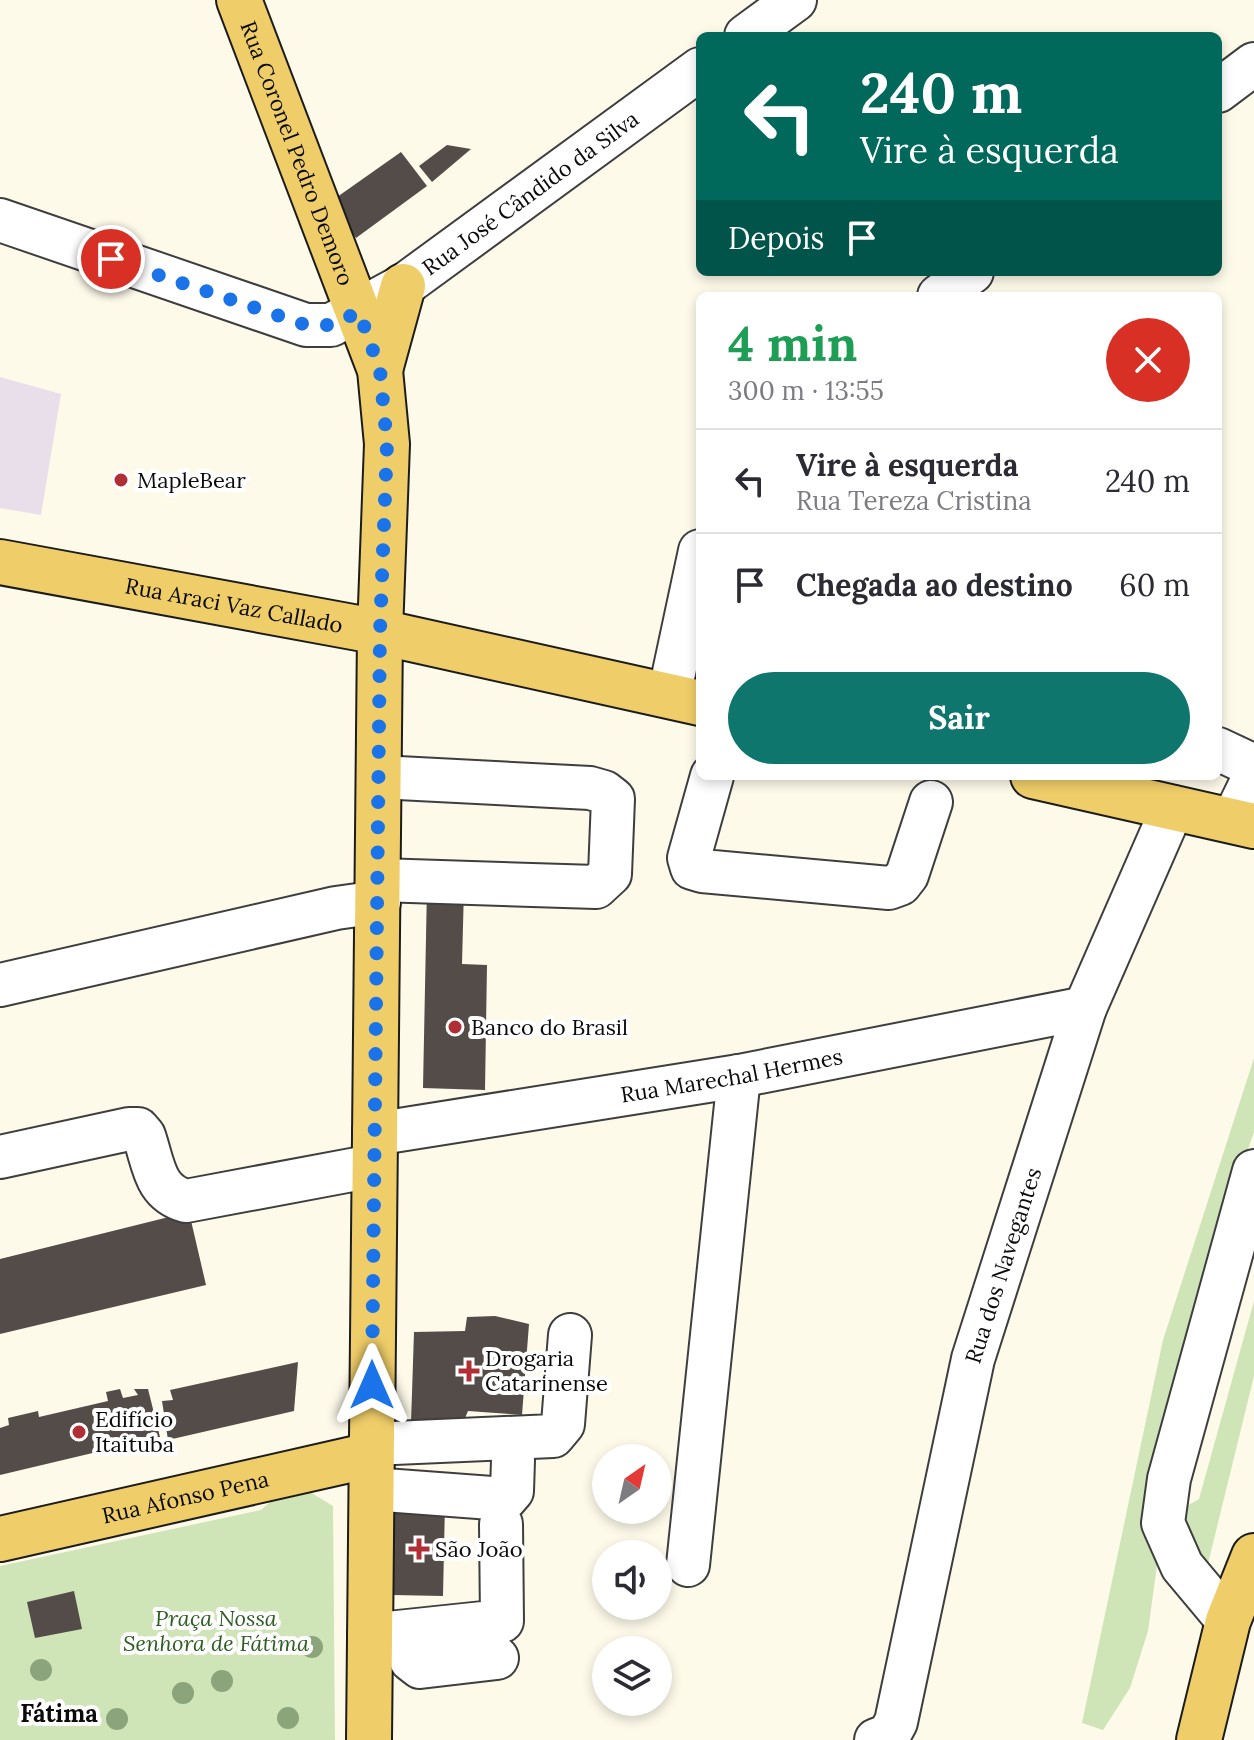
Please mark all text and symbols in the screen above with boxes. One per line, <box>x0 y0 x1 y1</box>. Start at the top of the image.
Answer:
street label: Rua Coronel Pedro Demoro <box>234 17 361 290</box>
text: 240 m <box>860 57 1022 128</box>
icon: left <box>728 64 832 168</box>
street label: Rua José Cândido da Silva <box>416 105 644 281</box>
text: Vire à esquerda <box>860 127 1119 173</box>
icon: arrive <box>840 216 884 260</box>
text: Depois <box>728 219 824 257</box>
pin <box>77 225 145 293</box>
icon: arrive <box>89 237 133 281</box>
text: 4 min <box>728 313 857 374</box>
button: close <box>1106 318 1190 402</box>
text: 300 m · 13:55 <box>728 374 884 407</box>
text: Vire à esquerda <box>796 446 1018 484</box>
icon: left <box>728 459 772 503</box>
text: 240 m <box>1105 462 1190 500</box>
place label: MapleBear <box>137 466 246 494</box>
marker: MapleBear <box>112 471 130 489</box>
text: Rua Tereza Cristina <box>796 484 1032 517</box>
icon: arrive <box>728 563 772 607</box>
text: Chegada ao destino <box>796 566 1073 604</box>
text: 60 m <box>1119 566 1190 604</box>
street label: Rua Araci Vaz Callado <box>123 571 345 639</box>
button: Sair <box>728 672 1190 764</box>
place label: Banco do Brasil <box>471 1013 628 1041</box>
marker: Banco do Brasil <box>446 1018 464 1036</box>
street label: Rua Marechal Hermes <box>618 1042 845 1109</box>
street label: Rua dos Navegantes <box>958 1164 1047 1367</box>
position arrow <box>330 1343 414 1427</box>
place label: Drogaria Catarinense <box>485 1344 608 1397</box>
marker: Drogaria Catarinense <box>460 1362 478 1380</box>
place label: Edifício Itaituba <box>95 1405 174 1458</box>
marker: Edifício Itaituba <box>70 1423 88 1441</box>
north arrow <box>592 1444 672 1524</box>
map controls <box>592 1444 672 1716</box>
street label: Rua Afonso Pena <box>99 1465 271 1529</box>
place label: São João <box>435 1535 523 1563</box>
marker: São João <box>410 1540 428 1558</box>
button: sound <box>592 1540 672 1620</box>
park label: Praça Nossa Senhora de Fátima <box>123 1604 310 1657</box>
button: layers <box>592 1636 672 1716</box>
district label: Fátima <box>20 1698 98 1729</box>

